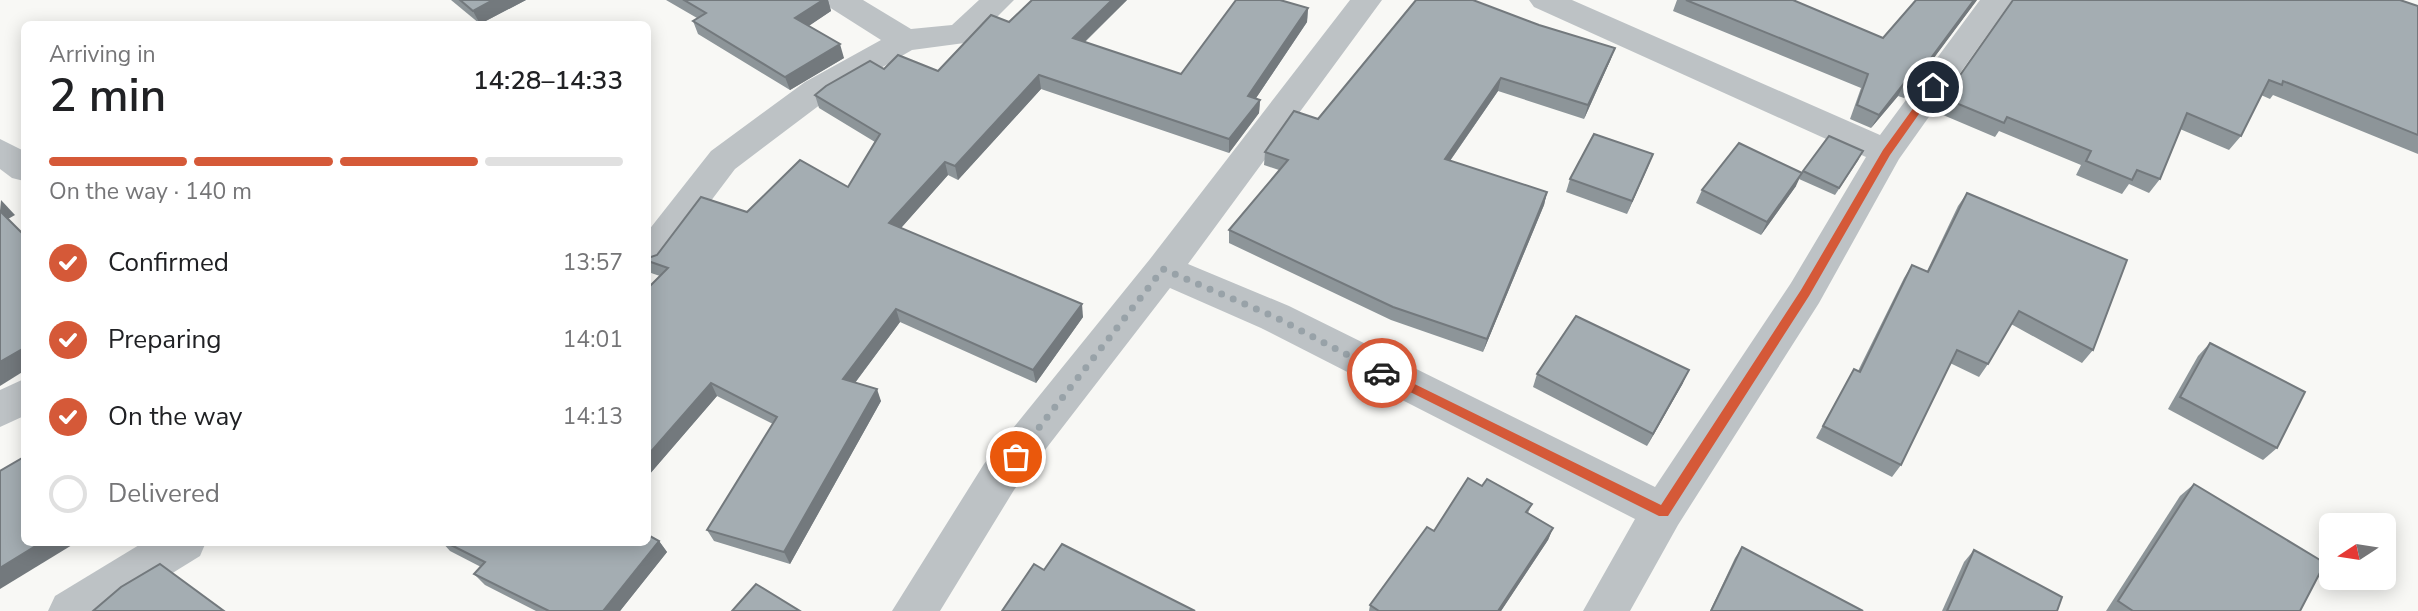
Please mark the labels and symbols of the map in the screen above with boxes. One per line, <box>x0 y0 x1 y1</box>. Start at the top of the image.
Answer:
pin <box>1903 57 1963 117</box>
courier <box>1347 338 1417 408</box>
pin <box>986 427 1046 487</box>
north arrow <box>2319 513 2396 590</box>

